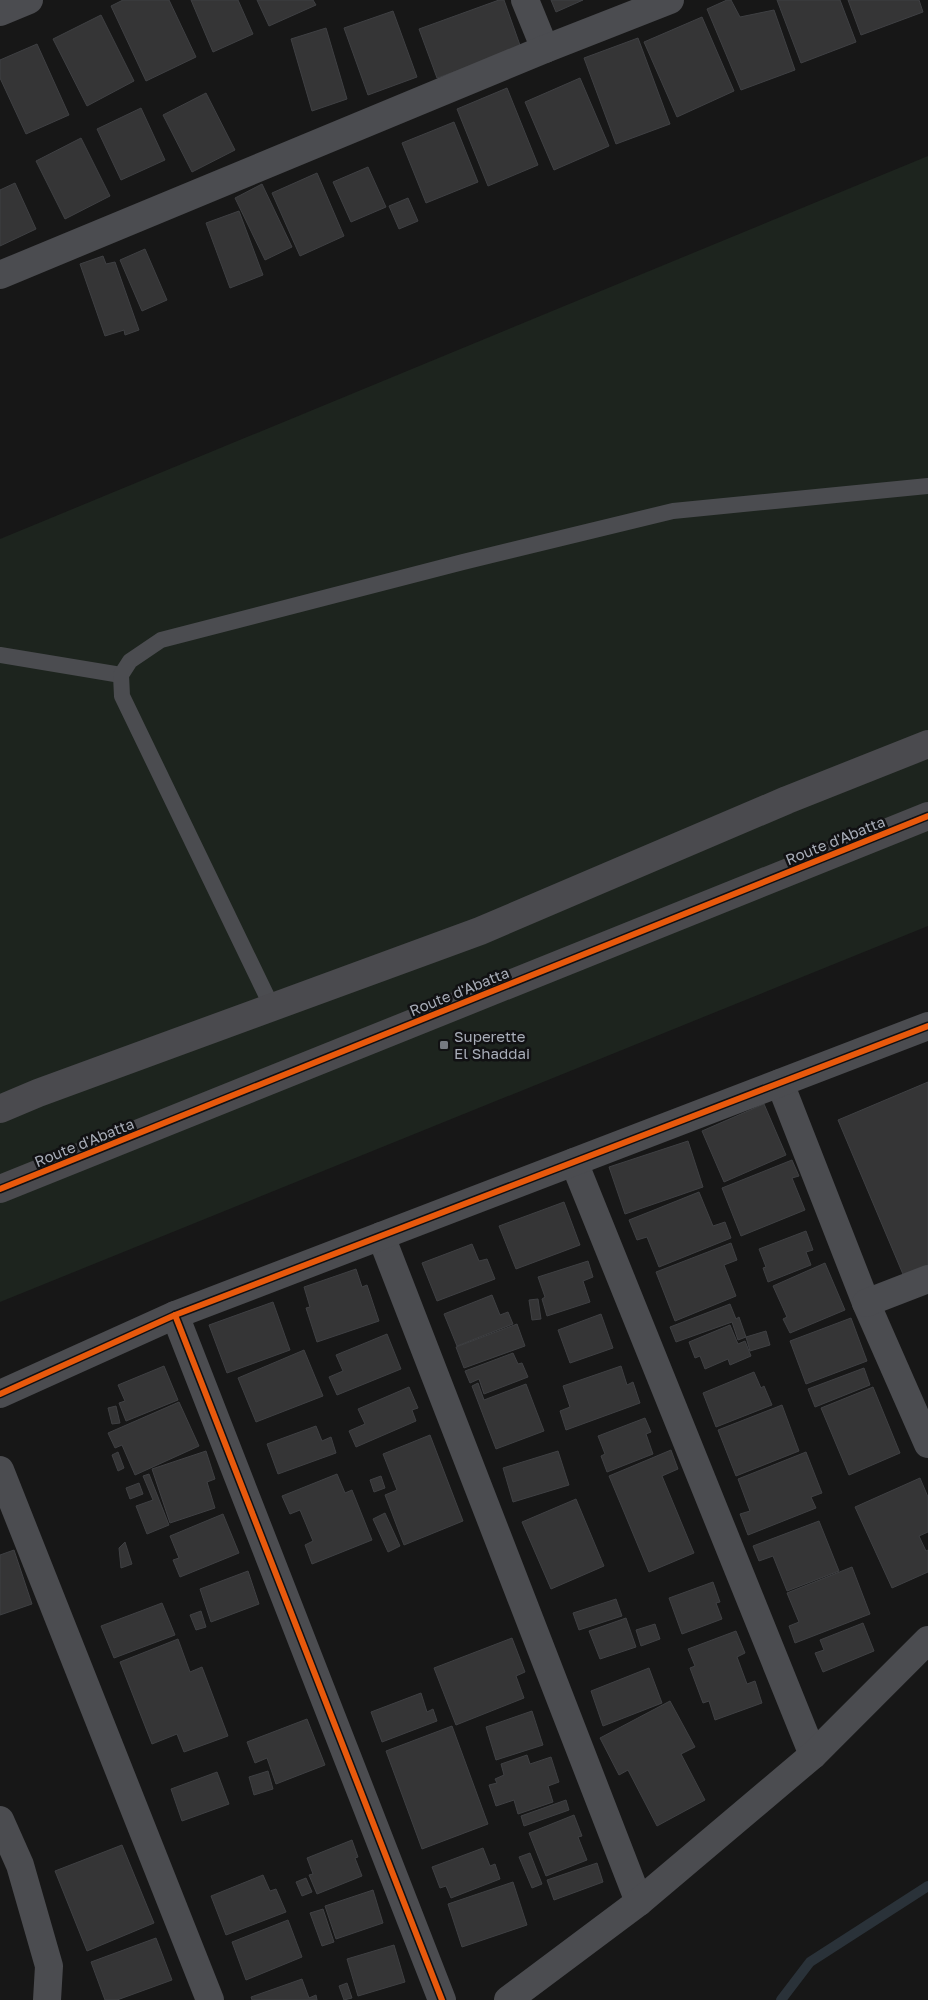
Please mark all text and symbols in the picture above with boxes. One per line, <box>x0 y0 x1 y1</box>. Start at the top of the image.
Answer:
street label: Route d'Abatta <box>783 812 887 868</box>
street label: Route d'Abatta <box>407 963 511 1019</box>
place label: Superette El Shaddai <box>454 1027 530 1062</box>
marker: Superette El Shaddai <box>438 1039 450 1051</box>
street label: Route d'Abatta <box>32 1114 136 1170</box>

